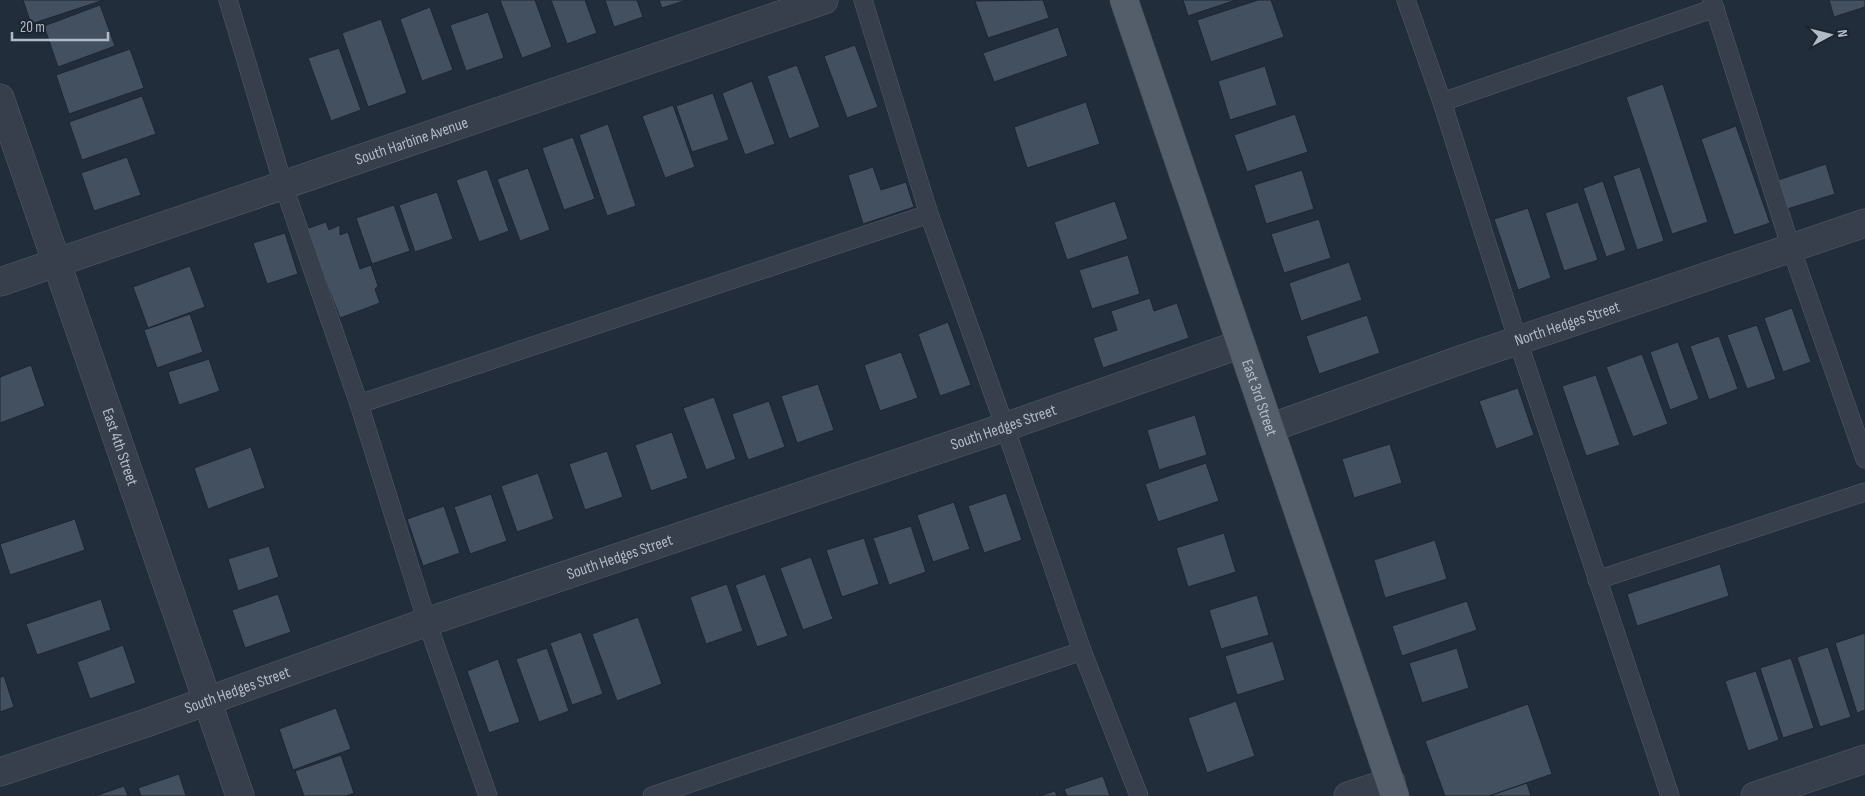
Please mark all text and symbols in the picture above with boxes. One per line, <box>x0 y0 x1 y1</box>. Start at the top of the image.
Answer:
scale bar <box>12 10 109 42</box>
north arrow <box>1805 10 1855 60</box>
text: 20 m <box>20 18 45 37</box>
text: N <box>1834 29 1851 38</box>
street label: South Harbine Avenue <box>353 113 470 169</box>
street label: North Hedges Street <box>1512 297 1623 350</box>
street label: East 3rd Street <box>1238 357 1281 439</box>
street label: South Hedges Street <box>948 400 1059 454</box>
street label: East 4th Street <box>98 406 142 488</box>
street label: South Hedges Street <box>564 530 675 584</box>
street label: South Hedges Street <box>182 663 293 718</box>

